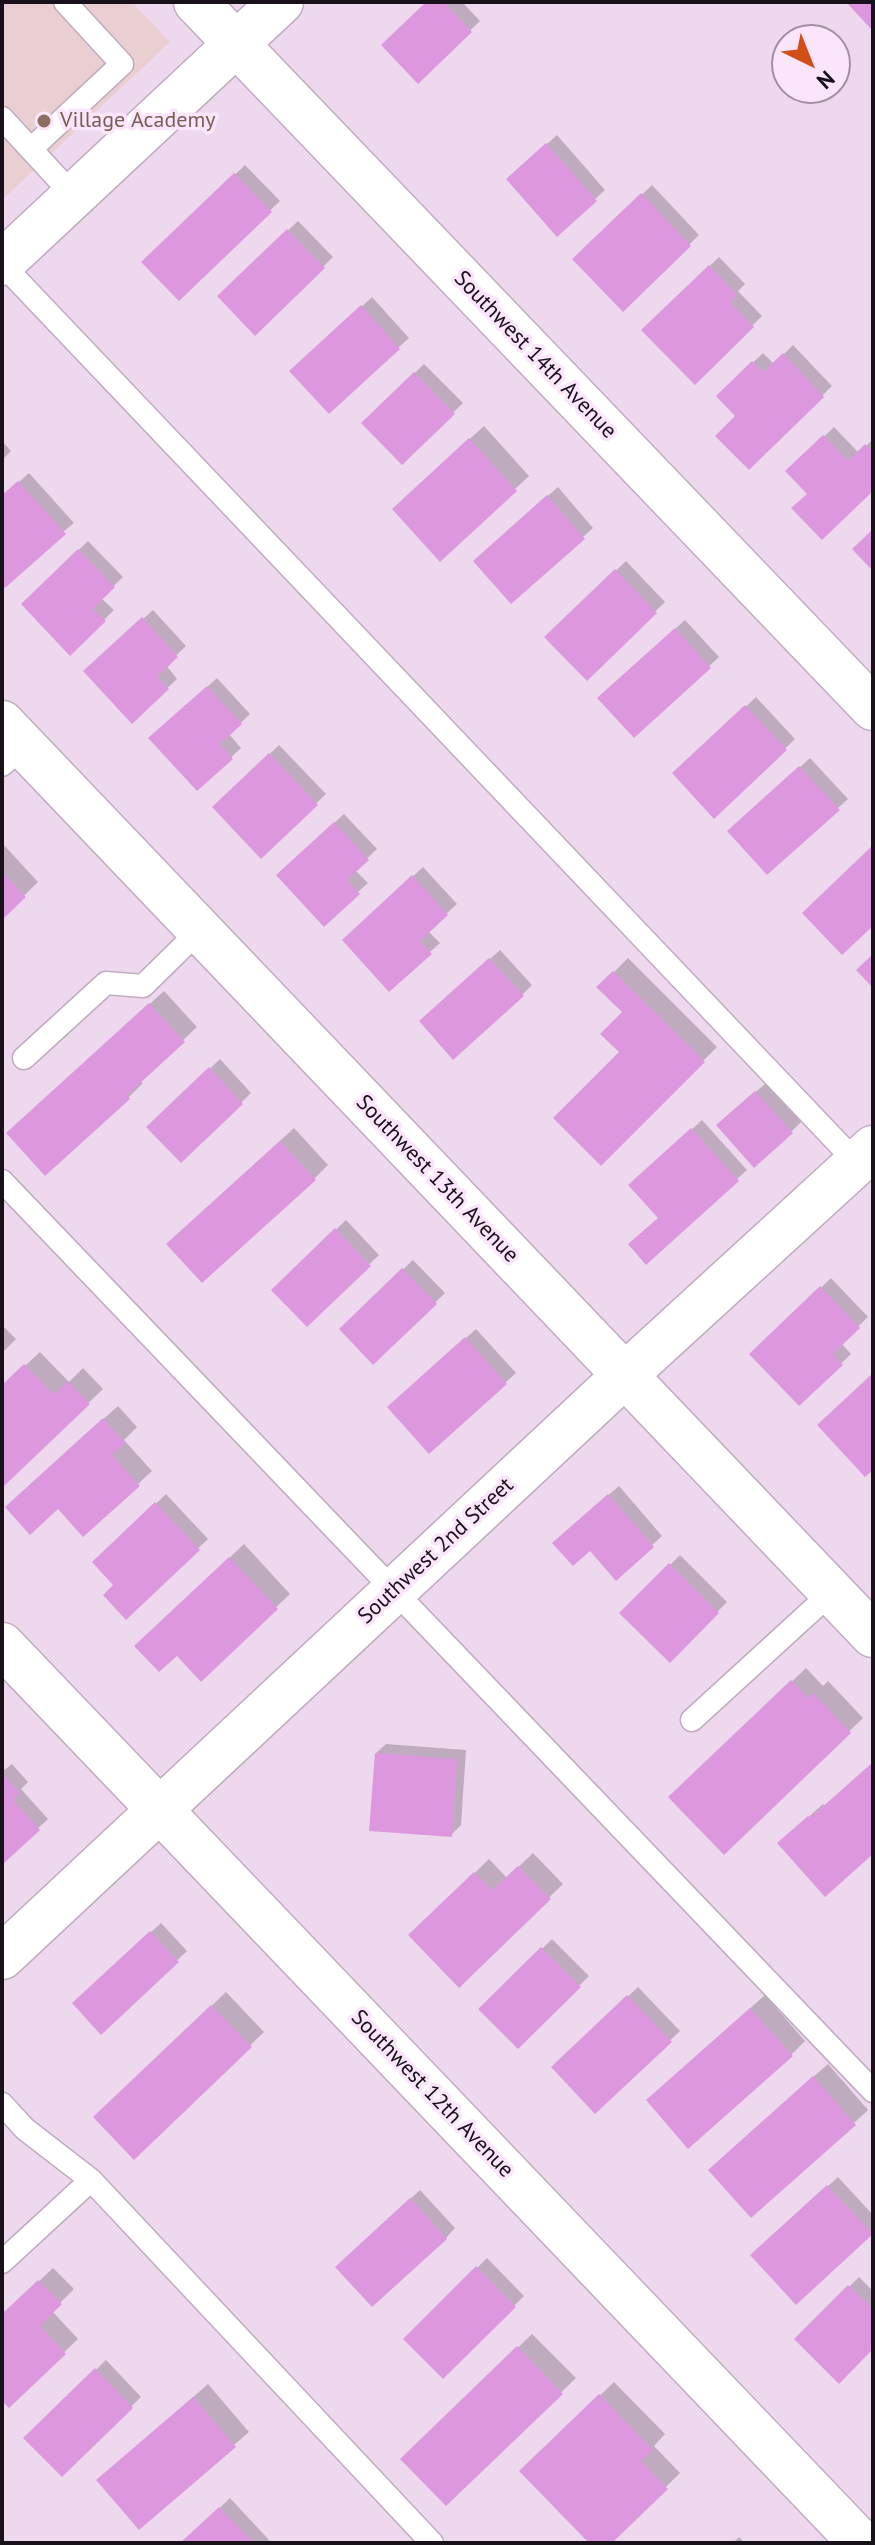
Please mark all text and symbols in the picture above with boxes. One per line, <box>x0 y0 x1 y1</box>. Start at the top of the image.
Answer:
north arrow <box>771 24 851 104</box>
text: N <box>811 65 841 95</box>
place label: Village Academy <box>60 108 216 134</box>
marker: Village Academy <box>35 112 53 130</box>
street label: Southwest 14th Avenue <box>448 266 622 444</box>
street label: Southwest 13th Avenue <box>350 1090 524 1268</box>
street label: Southwest 2nd Street <box>353 1472 519 1630</box>
street label: Southwest 12th Avenue <box>345 2005 519 2183</box>

